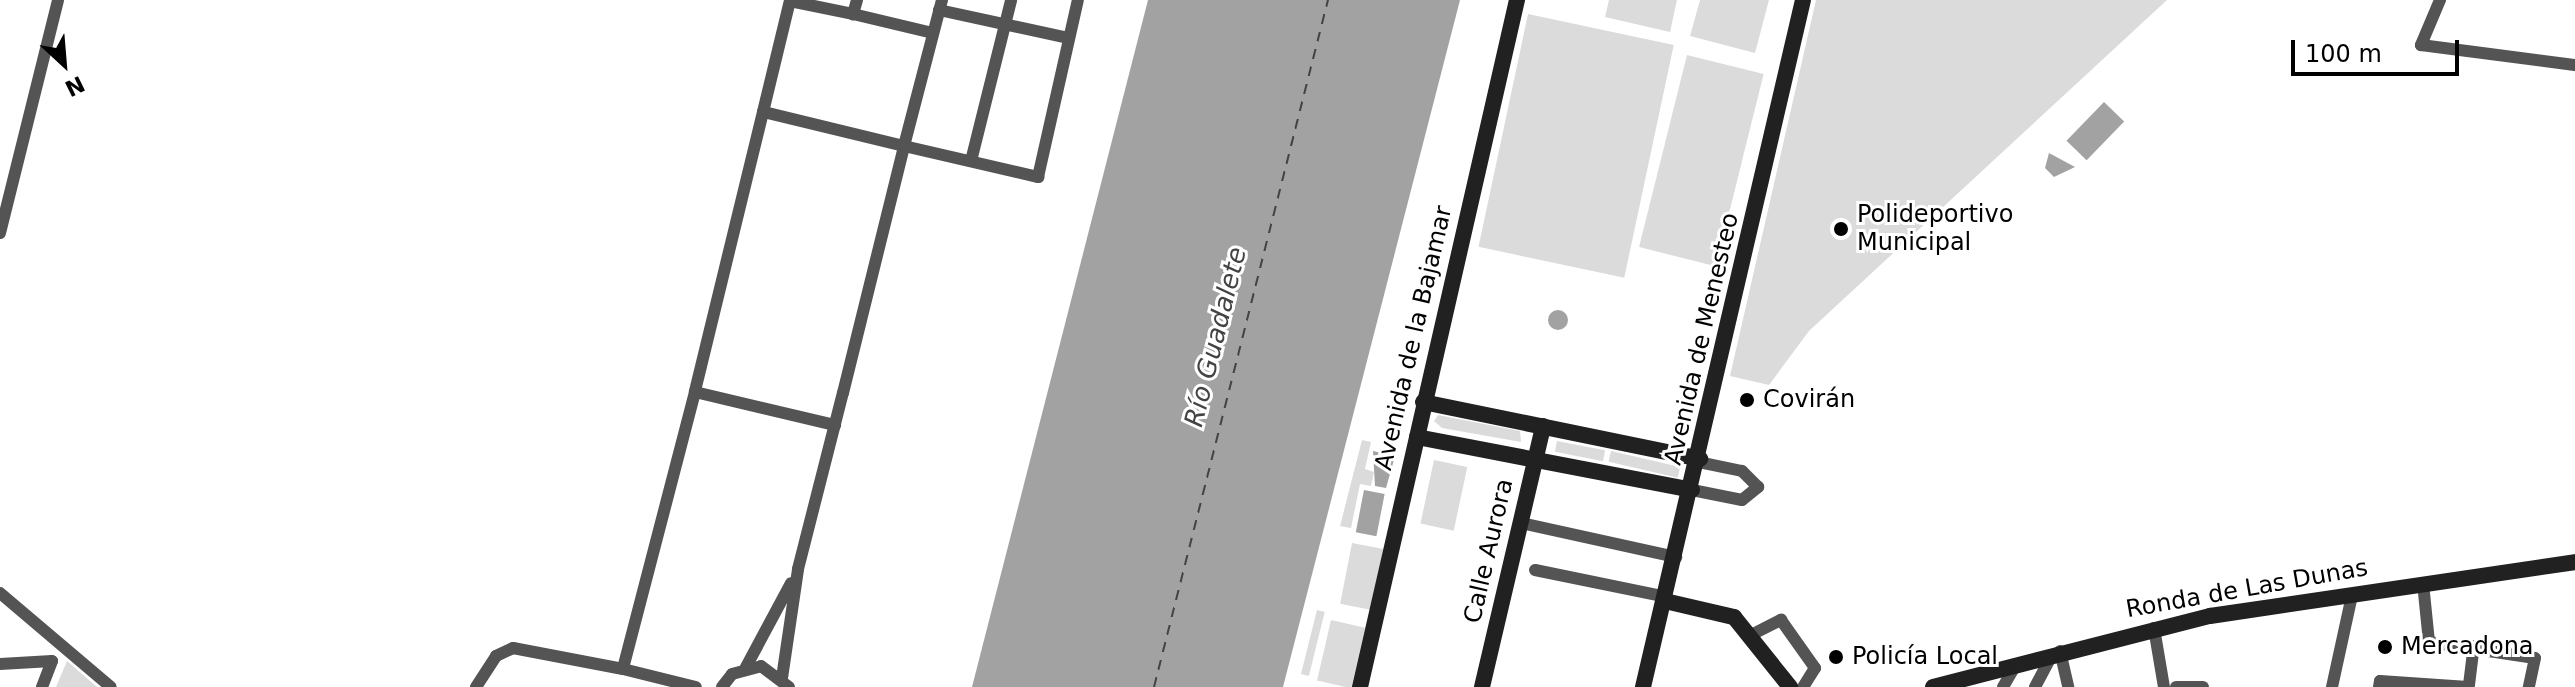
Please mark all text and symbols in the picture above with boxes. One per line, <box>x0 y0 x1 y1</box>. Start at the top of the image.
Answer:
north arrow <box>24 24 104 104</box>
scale bar <box>2295 24 2463 74</box>
text: 100 m <box>2305 40 2382 68</box>
text: N <box>61 71 89 101</box>
place label: Polideportivo Municipal <box>1857 201 2013 257</box>
street label: Avenida de la Bajamar <box>1370 203 1458 473</box>
street label: Avenida de Menesteo <box>1659 210 1745 468</box>
marker: Polideportivo Municipal <box>1832 220 1850 238</box>
water label: Río Guadalete <box>1179 244 1253 430</box>
place label: Covirán <box>1763 386 1855 414</box>
marker: Covirán <box>1738 391 1756 409</box>
street label: Calle Aurora <box>1458 476 1520 626</box>
street label: Ronda de Las Dunas <box>2124 554 2370 624</box>
place label: Mercadona <box>2401 633 2534 661</box>
marker: Mercadona <box>2376 638 2394 656</box>
place label: Policía Local <box>1852 643 1998 671</box>
marker: Policía Local <box>1827 648 1845 666</box>

